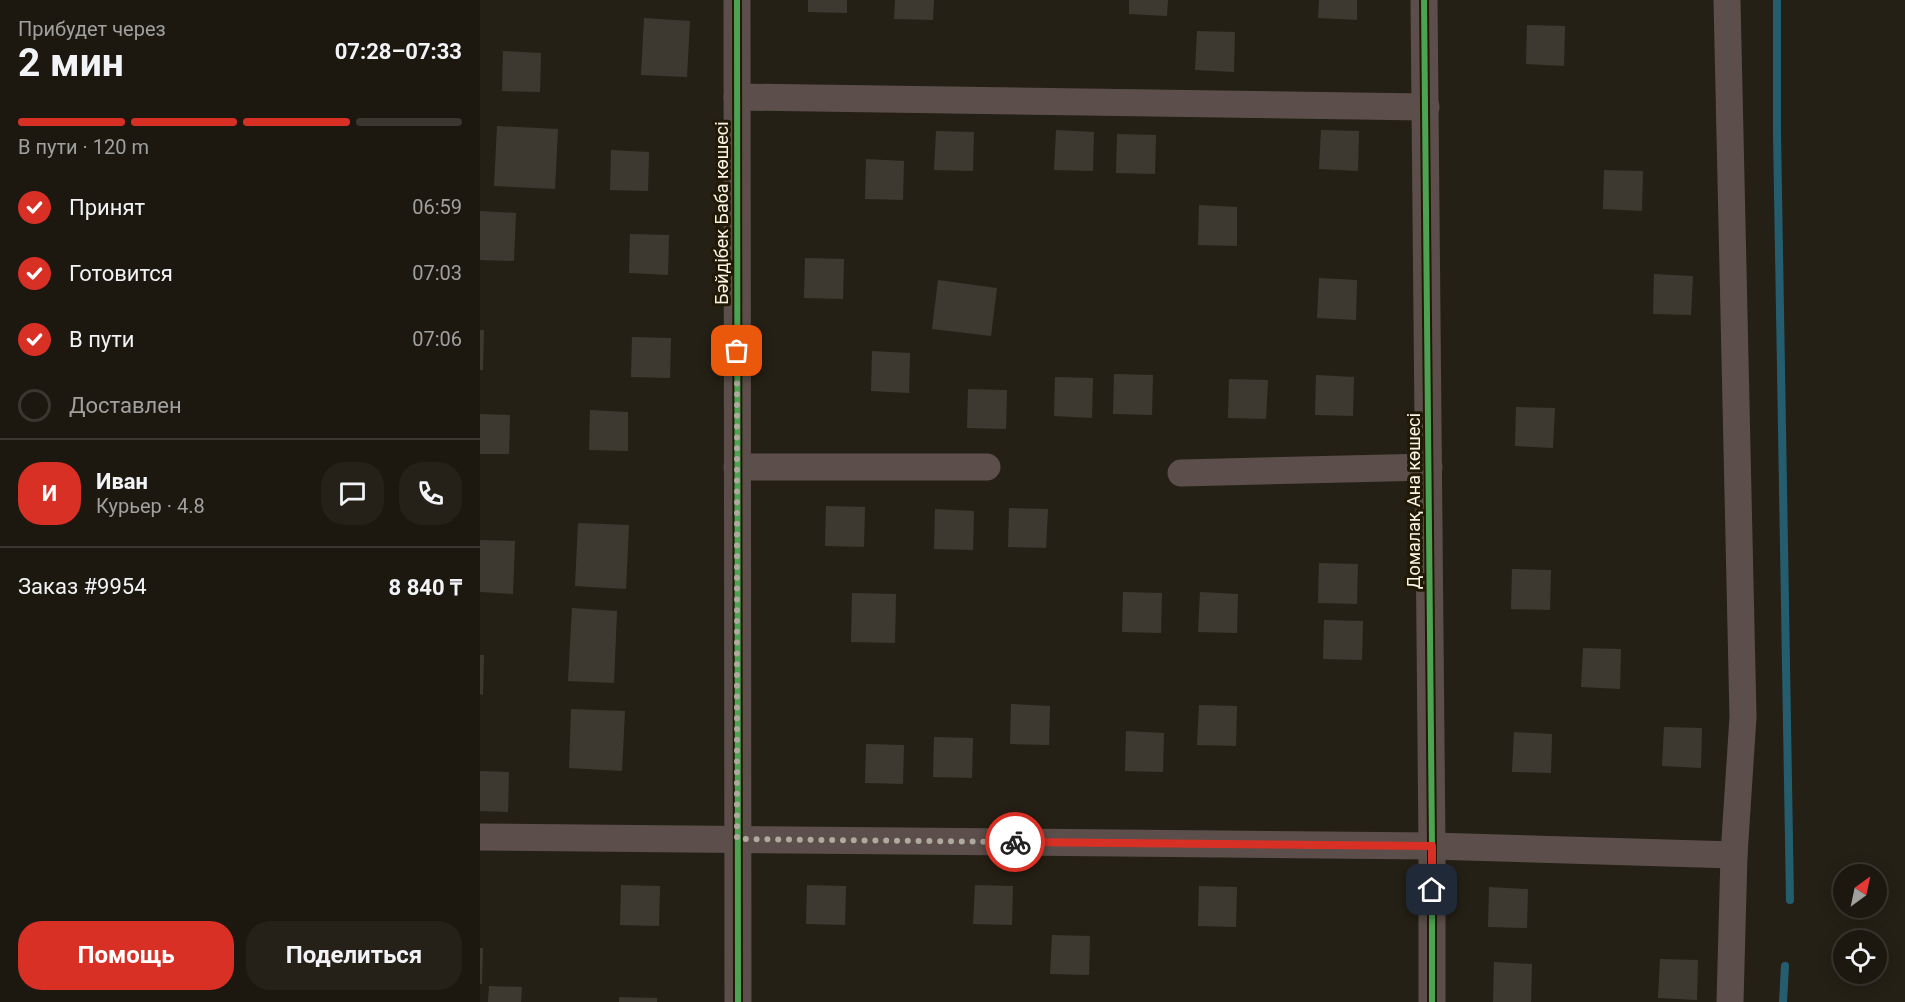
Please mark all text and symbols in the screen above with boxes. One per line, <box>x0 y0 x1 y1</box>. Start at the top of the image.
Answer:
text: Прибудет через <box>18 17 166 41</box>
text: 07:28–07:33 <box>335 39 462 64</box>
text: 2 мин <box>18 40 124 86</box>
street label: Бәйдібек Баба көшесі <box>711 121 732 305</box>
text: В пути · 120 m <box>18 135 149 159</box>
icon: check <box>18 191 51 224</box>
text: Принят <box>69 195 145 220</box>
text: 06:59 <box>412 195 462 219</box>
icon: check <box>18 257 51 290</box>
text: Готовится <box>69 261 173 286</box>
text: 07:03 <box>412 261 462 285</box>
icon: check <box>18 323 51 356</box>
pin <box>711 325 762 376</box>
text: В пути <box>69 327 135 352</box>
text: 07:06 <box>412 327 462 351</box>
icon: bag <box>720 334 753 367</box>
text: Доставлен <box>69 393 182 418</box>
street label: Домалақ Ана көшесі <box>1403 413 1424 589</box>
button: chat <box>321 462 384 525</box>
button: phone <box>399 462 462 525</box>
text: Иван <box>96 469 148 494</box>
text: И <box>42 481 57 506</box>
text: Курьер · 4.8 <box>96 494 205 518</box>
text: Заказ #9954 <box>18 574 147 599</box>
text: 8 840 ₸ <box>389 575 462 600</box>
courier <box>985 812 1045 872</box>
icon: bike <box>999 826 1032 859</box>
pin <box>1406 864 1457 915</box>
north arrow <box>1833 864 1887 918</box>
map controls <box>1833 864 1887 984</box>
icon: home <box>1415 873 1448 906</box>
button: Помощь <box>18 921 234 990</box>
button: Поделиться <box>246 921 462 990</box>
button: locate <box>1833 930 1887 984</box>

